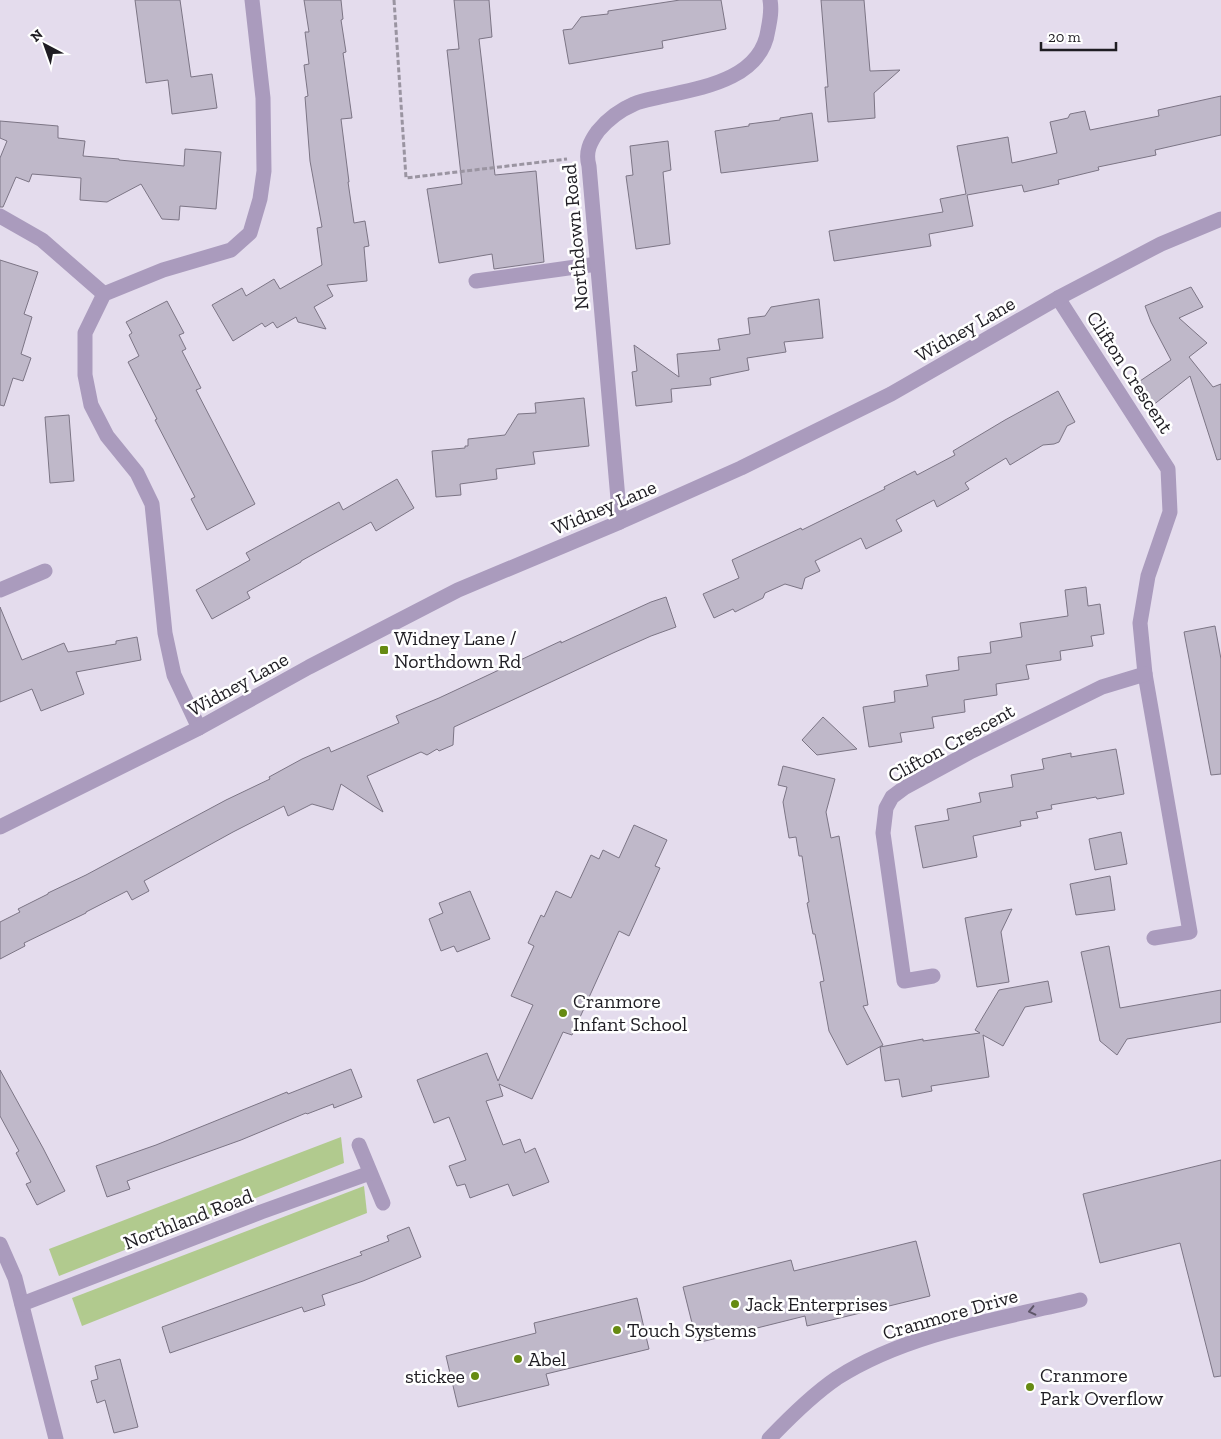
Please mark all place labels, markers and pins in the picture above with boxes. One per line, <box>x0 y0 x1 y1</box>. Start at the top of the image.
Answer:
place label: Widney Lane / Northdown Rd <box>394 626 521 673</box>
marker: Widney Lane / Northdown Rd <box>378 644 390 656</box>
place label: Cranmore Infant School <box>573 989 687 1036</box>
marker: Cranmore Infant School <box>557 1007 569 1019</box>
place label: Jack Enterprises <box>745 1292 888 1316</box>
marker: Jack Enterprises <box>729 1298 741 1310</box>
place label: Touch Systems <box>627 1318 756 1342</box>
marker: Touch Systems <box>611 1324 623 1336</box>
place label: Abel <box>528 1347 566 1371</box>
marker: Abel <box>512 1353 524 1365</box>
place label: Cranmore Park Overflow <box>1040 1363 1164 1410</box>
place label: stickee <box>405 1364 465 1388</box>
marker: stickee <box>469 1370 481 1382</box>
marker: Cranmore Park Overflow <box>1024 1381 1036 1393</box>

